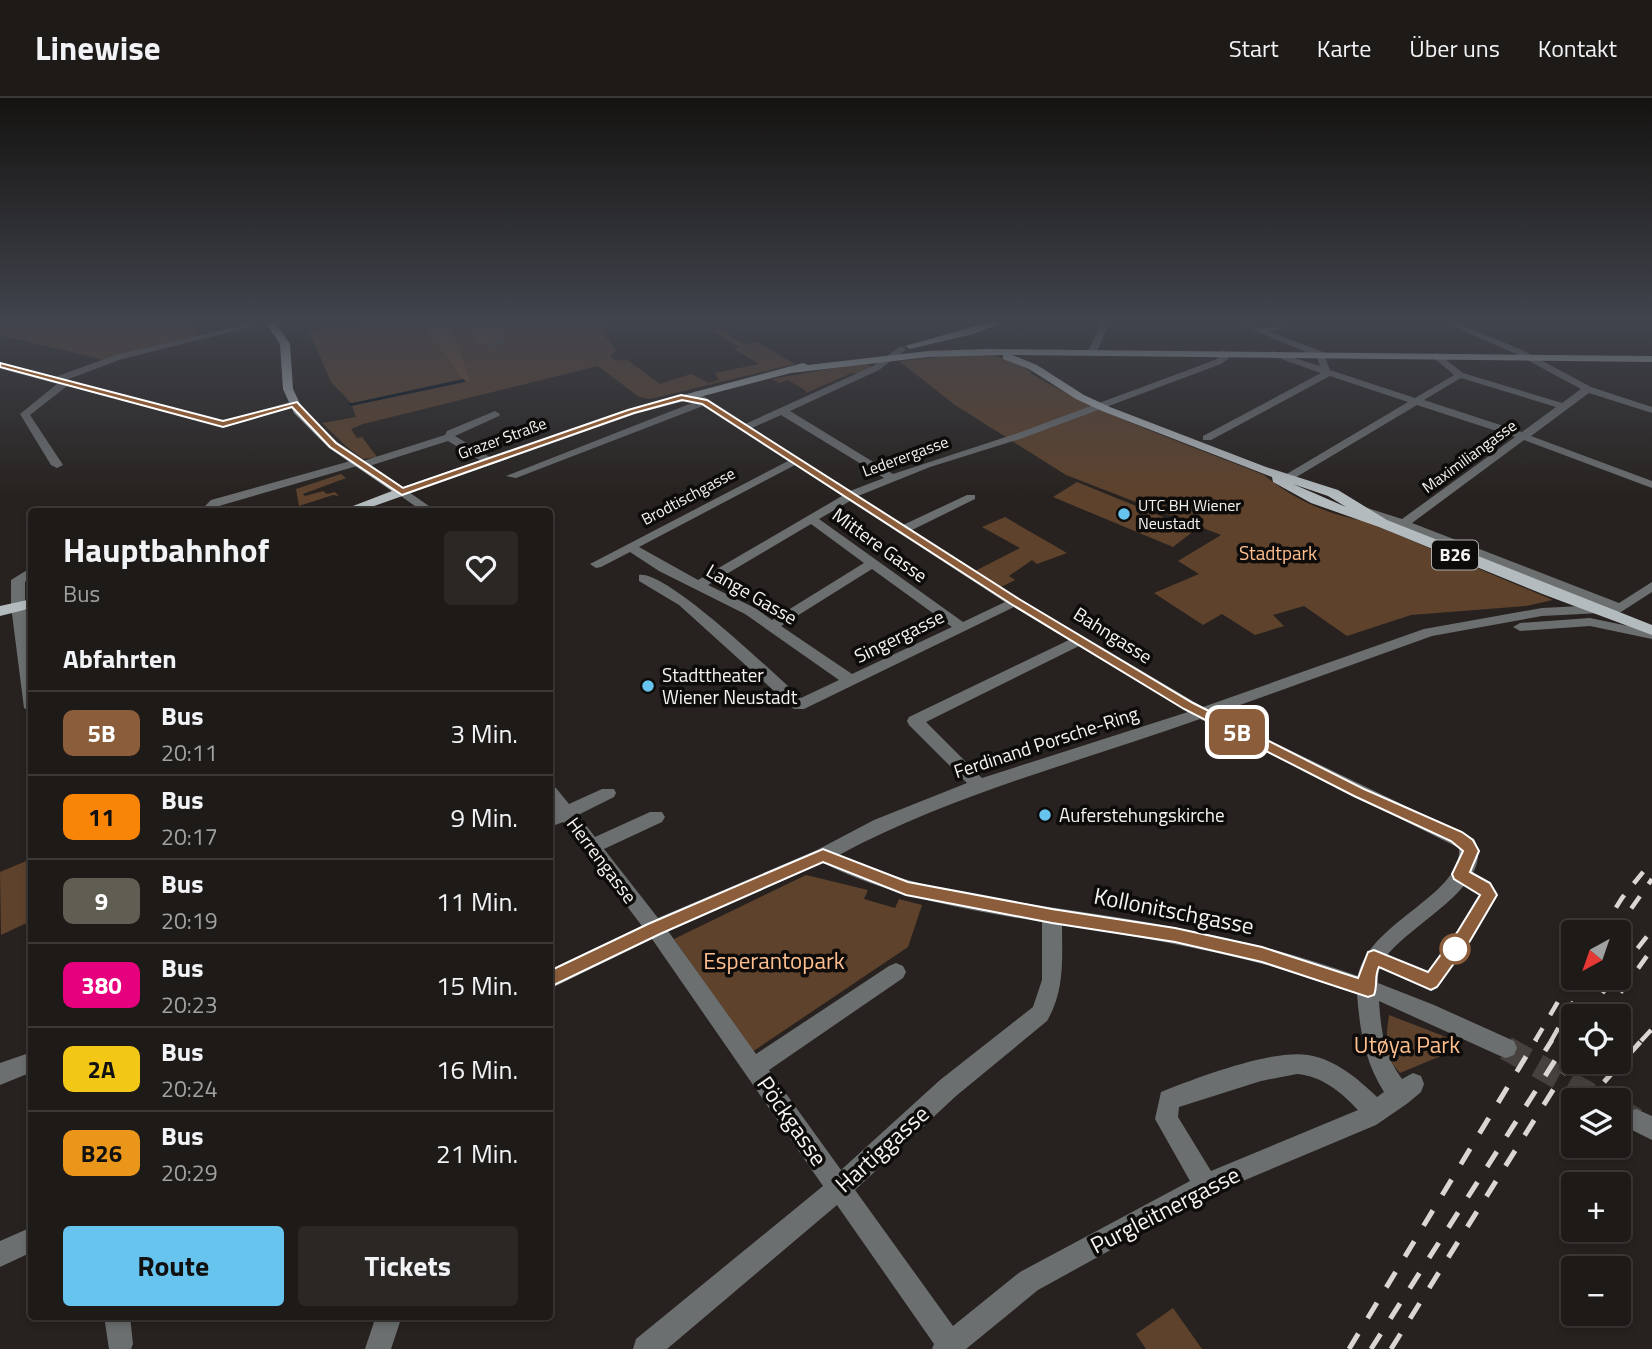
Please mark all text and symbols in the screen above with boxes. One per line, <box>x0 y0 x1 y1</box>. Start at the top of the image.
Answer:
text: Linewise <box>35 23 161 73</box>
text: Start <box>1229 30 1279 66</box>
text: Karte <box>1317 30 1371 66</box>
text: Über uns <box>1409 30 1500 66</box>
text: Kontakt <box>1538 30 1617 66</box>
street label: Grazer Straße <box>454 411 550 465</box>
street label: Maximiliangasse <box>1417 413 1521 499</box>
street label: Lederergasse <box>858 429 952 483</box>
street label: Brodtischgasse <box>637 461 739 531</box>
place label: UTC BH Wiener Neustadt <box>1138 493 1241 535</box>
street label: Mittere Gasse <box>827 500 934 589</box>
marker: UTC BH Wiener Neustadt <box>1116 506 1132 522</box>
text: Hauptbahnhof <box>63 525 269 575</box>
button: heart <box>444 531 518 605</box>
park label: Stadtpark <box>1239 538 1317 567</box>
road number: B26 <box>1432 541 1478 570</box>
street label: Lange Gasse <box>701 556 803 631</box>
text: Bus <box>63 576 100 611</box>
street label: Bahngasse <box>1068 599 1158 670</box>
street label: Singergasse <box>849 601 949 670</box>
text: Abfahrten <box>63 639 177 678</box>
place label: Stadttheater Wiener Neustadt <box>662 660 798 711</box>
marker: Stadttheater Wiener Neustadt <box>640 678 656 694</box>
text: Bus <box>161 696 203 735</box>
street label: Ferdinand Porsche-Ring <box>950 698 1142 785</box>
line badge: 5B <box>1206 709 1268 755</box>
text: 3 Min. <box>451 714 518 753</box>
text: 5B <box>1223 714 1251 750</box>
text: 5B <box>87 715 116 751</box>
text: 20:11 <box>161 735 218 770</box>
text: Bus <box>161 780 203 819</box>
text: 9 Min. <box>451 798 518 837</box>
text: 11 <box>88 799 115 835</box>
place label: Auferstehungskirche <box>1059 800 1225 829</box>
marker: Auferstehungskirche <box>1037 807 1053 823</box>
street label: Herrengasse <box>560 810 645 909</box>
text: 20:17 <box>161 819 218 854</box>
text: Bus <box>161 864 203 903</box>
street label: Kollonitschgasse <box>1091 878 1257 943</box>
text: 11 Min. <box>436 882 518 921</box>
text: 9 <box>95 883 108 919</box>
text: 20:19 <box>161 903 218 938</box>
north arrow <box>1561 920 1631 990</box>
map controls <box>1561 920 1631 1326</box>
unlabelled marker <box>1440 934 1470 964</box>
park label: Esperantopark <box>703 943 845 978</box>
text: Bus <box>161 948 203 987</box>
text: 15 Min. <box>436 966 518 1005</box>
text: 380 <box>81 967 122 1003</box>
text: 20:23 <box>161 987 218 1022</box>
button: locate <box>1561 1004 1631 1074</box>
park label: Utøya Park <box>1354 1027 1460 1062</box>
text: Bus <box>161 1032 203 1071</box>
text: 16 Min. <box>436 1050 518 1089</box>
text: 2A <box>88 1051 115 1087</box>
street label: Pöckgasse <box>749 1069 836 1173</box>
text: 20:24 <box>161 1071 218 1106</box>
button: layers <box>1561 1088 1631 1158</box>
street label: Hartiggasse <box>827 1097 937 1201</box>
text: Bus <box>161 1116 203 1155</box>
text: 21 Min. <box>436 1134 518 1173</box>
text: B26 <box>81 1135 122 1171</box>
text: 20:29 <box>161 1155 218 1190</box>
street label: Purgleitnergasse <box>1084 1157 1246 1262</box>
button: + <box>1561 1172 1631 1242</box>
button: Route <box>63 1226 284 1306</box>
button: Tickets <box>298 1226 518 1306</box>
button: − <box>1561 1256 1631 1326</box>

